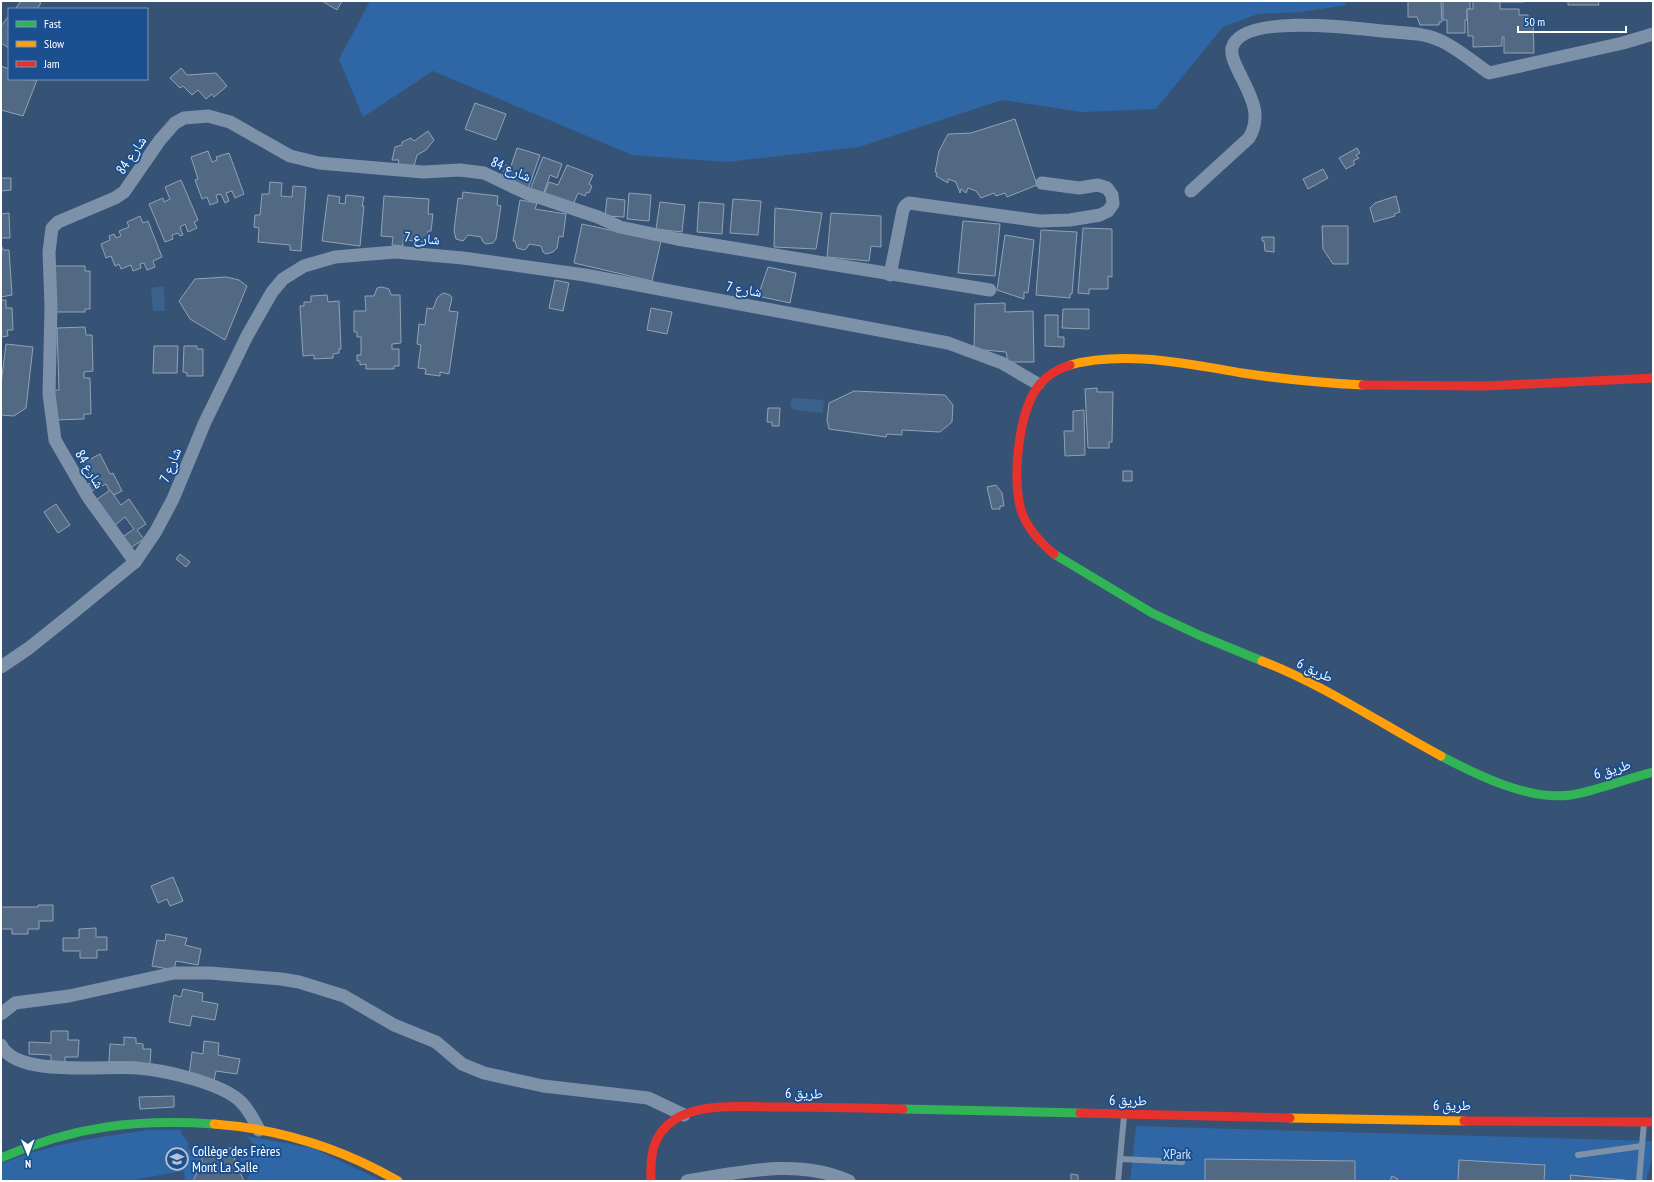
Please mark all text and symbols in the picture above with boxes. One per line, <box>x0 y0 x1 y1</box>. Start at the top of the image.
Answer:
legend <box>8 8 148 80</box>
scale bar <box>1518 8 1626 34</box>
text: 50 m <box>1524 14 1545 29</box>
text: Fast <box>44 16 62 31</box>
text: Slow <box>44 36 65 51</box>
text: Jam <box>43 56 60 71</box>
street label: شارع 84 <box>112 132 151 178</box>
street label: شارع 84 <box>488 152 534 186</box>
street label: شارع 7 <box>403 227 441 250</box>
street label: شارع 7 <box>725 277 763 302</box>
street label: شارع 7 <box>155 445 186 485</box>
street label: شارع 84 <box>71 446 109 492</box>
street label: طريق 6 <box>1294 654 1336 687</box>
street label: طريق 6 <box>1591 755 1633 784</box>
street label: طريق 6 <box>785 1084 823 1103</box>
street label: طريق 6 <box>1109 1091 1147 1110</box>
street label: طريق 6 <box>1433 1096 1471 1115</box>
north arrow <box>8 1134 48 1174</box>
place label: Collège des Frères Mont La Salle <box>192 1142 281 1176</box>
park label: XPark <box>1163 1145 1191 1163</box>
school or university icon: Collège des Frères Mont La Salle <box>164 1146 190 1172</box>
text: N <box>25 1157 31 1171</box>

